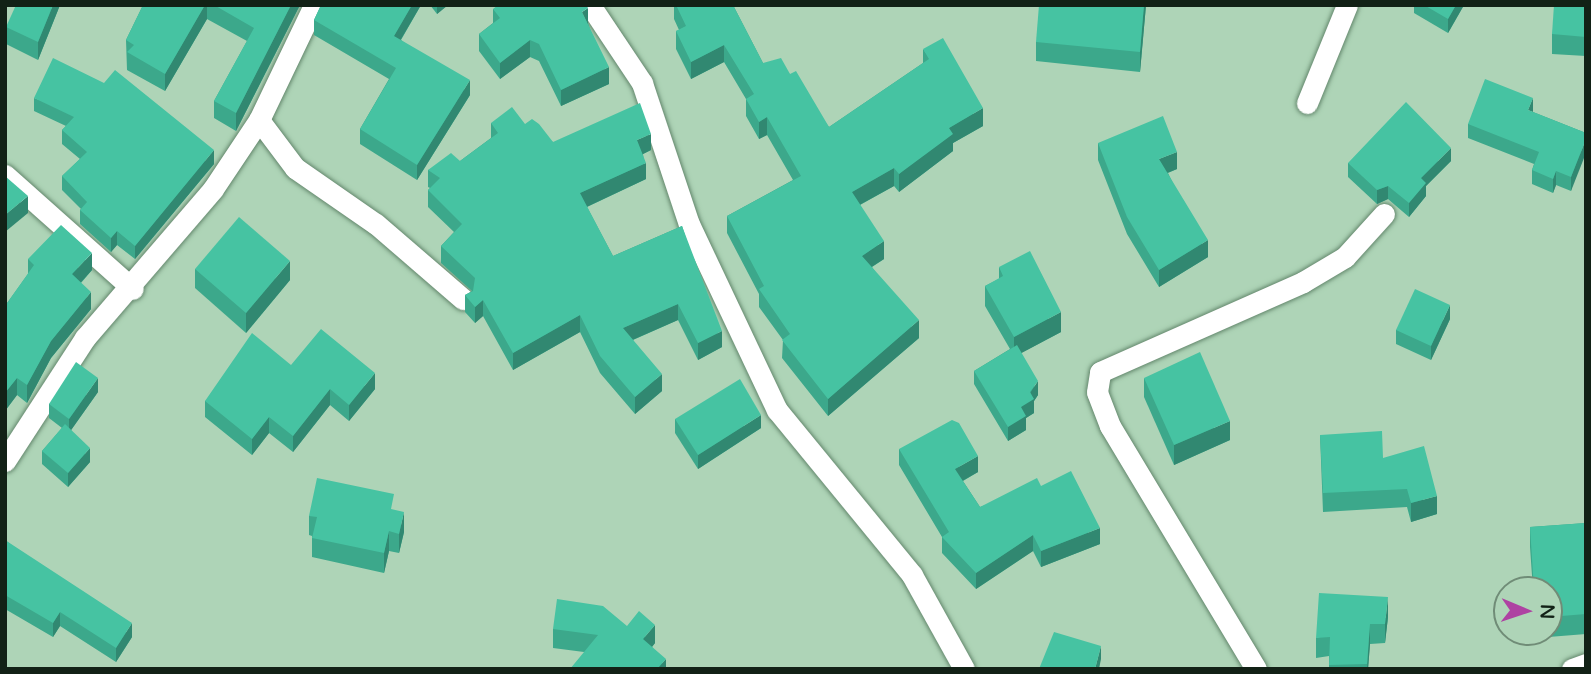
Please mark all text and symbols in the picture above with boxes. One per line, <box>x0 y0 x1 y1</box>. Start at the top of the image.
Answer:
north arrow <box>1493 576 1563 646</box>
text: N <box>1536 604 1558 620</box>

